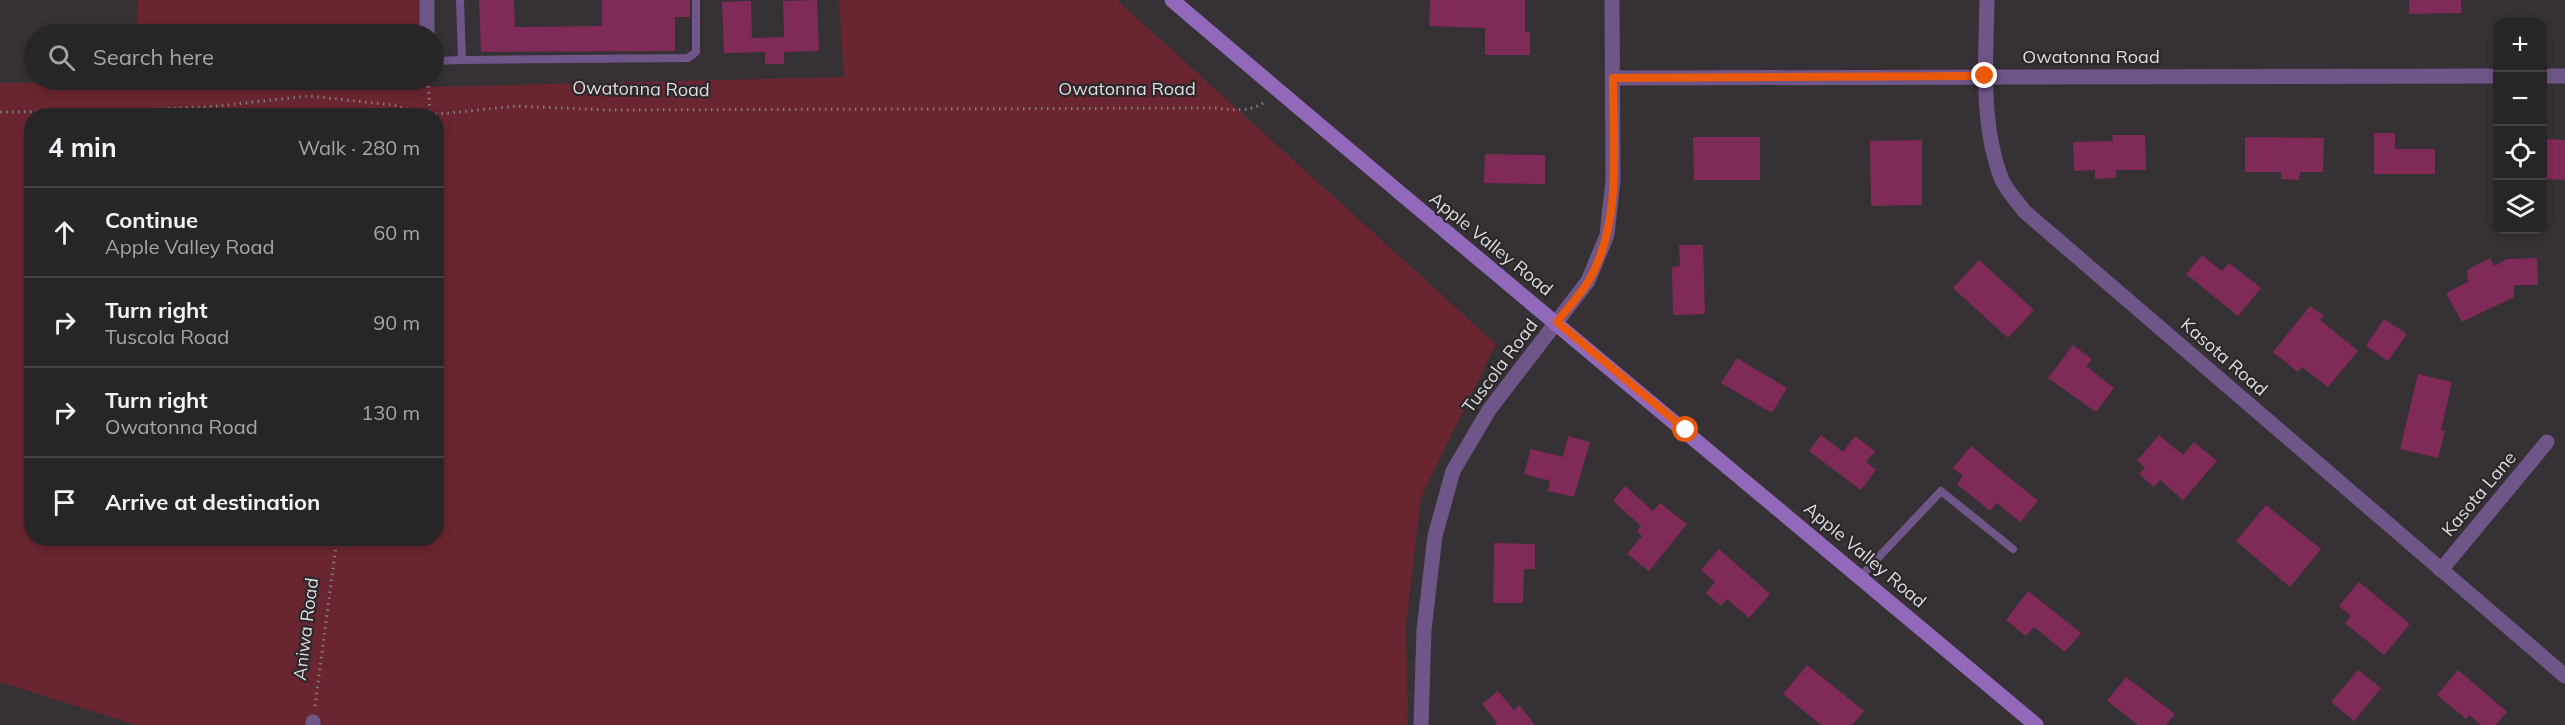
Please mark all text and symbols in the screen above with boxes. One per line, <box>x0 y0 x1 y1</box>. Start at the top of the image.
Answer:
map controls <box>2493 18 2547 234</box>
button: + <box>2493 18 2547 72</box>
search box <box>24 24 444 90</box>
icon: search <box>45 41 78 74</box>
text: Search here <box>93 43 214 71</box>
street label: Owatonna Road <box>2022 45 2160 68</box>
route end <box>1971 62 1997 88</box>
button: − <box>2493 72 2547 126</box>
street label: Owatonna Road <box>572 76 710 101</box>
street label: Owatonna Road <box>1058 77 1196 100</box>
button: locate <box>2493 126 2547 180</box>
text: 4 min <box>48 131 117 164</box>
text: Walk · 280 m <box>298 135 420 160</box>
button: layers <box>2493 180 2547 234</box>
street label: Apple Valley Road <box>1425 187 1558 301</box>
text: Continue <box>105 206 198 234</box>
icon: ahead <box>48 216 81 249</box>
text: 60 m <box>373 220 420 245</box>
text: Apple Valley Road <box>105 234 275 259</box>
text: Turn right <box>105 296 208 324</box>
icon: right <box>48 306 81 339</box>
text: 90 m <box>373 310 420 335</box>
street label: Kasota Road <box>2176 313 2272 400</box>
street label: Tuscola Road <box>1457 314 1542 417</box>
text: Tuscola Road <box>105 324 229 349</box>
text: Turn right <box>105 386 208 414</box>
icon: right <box>48 396 81 429</box>
text: 130 m <box>361 400 420 425</box>
text: Owatonna Road <box>105 414 258 439</box>
route start <box>1672 416 1698 442</box>
street label: Kasota Lane <box>2436 446 2521 541</box>
icon: arrive <box>48 486 81 519</box>
text: Arrive at destination <box>105 488 320 516</box>
street label: Apple Valley Road <box>1799 497 1931 612</box>
street label: Aniwa Road <box>288 576 323 682</box>

